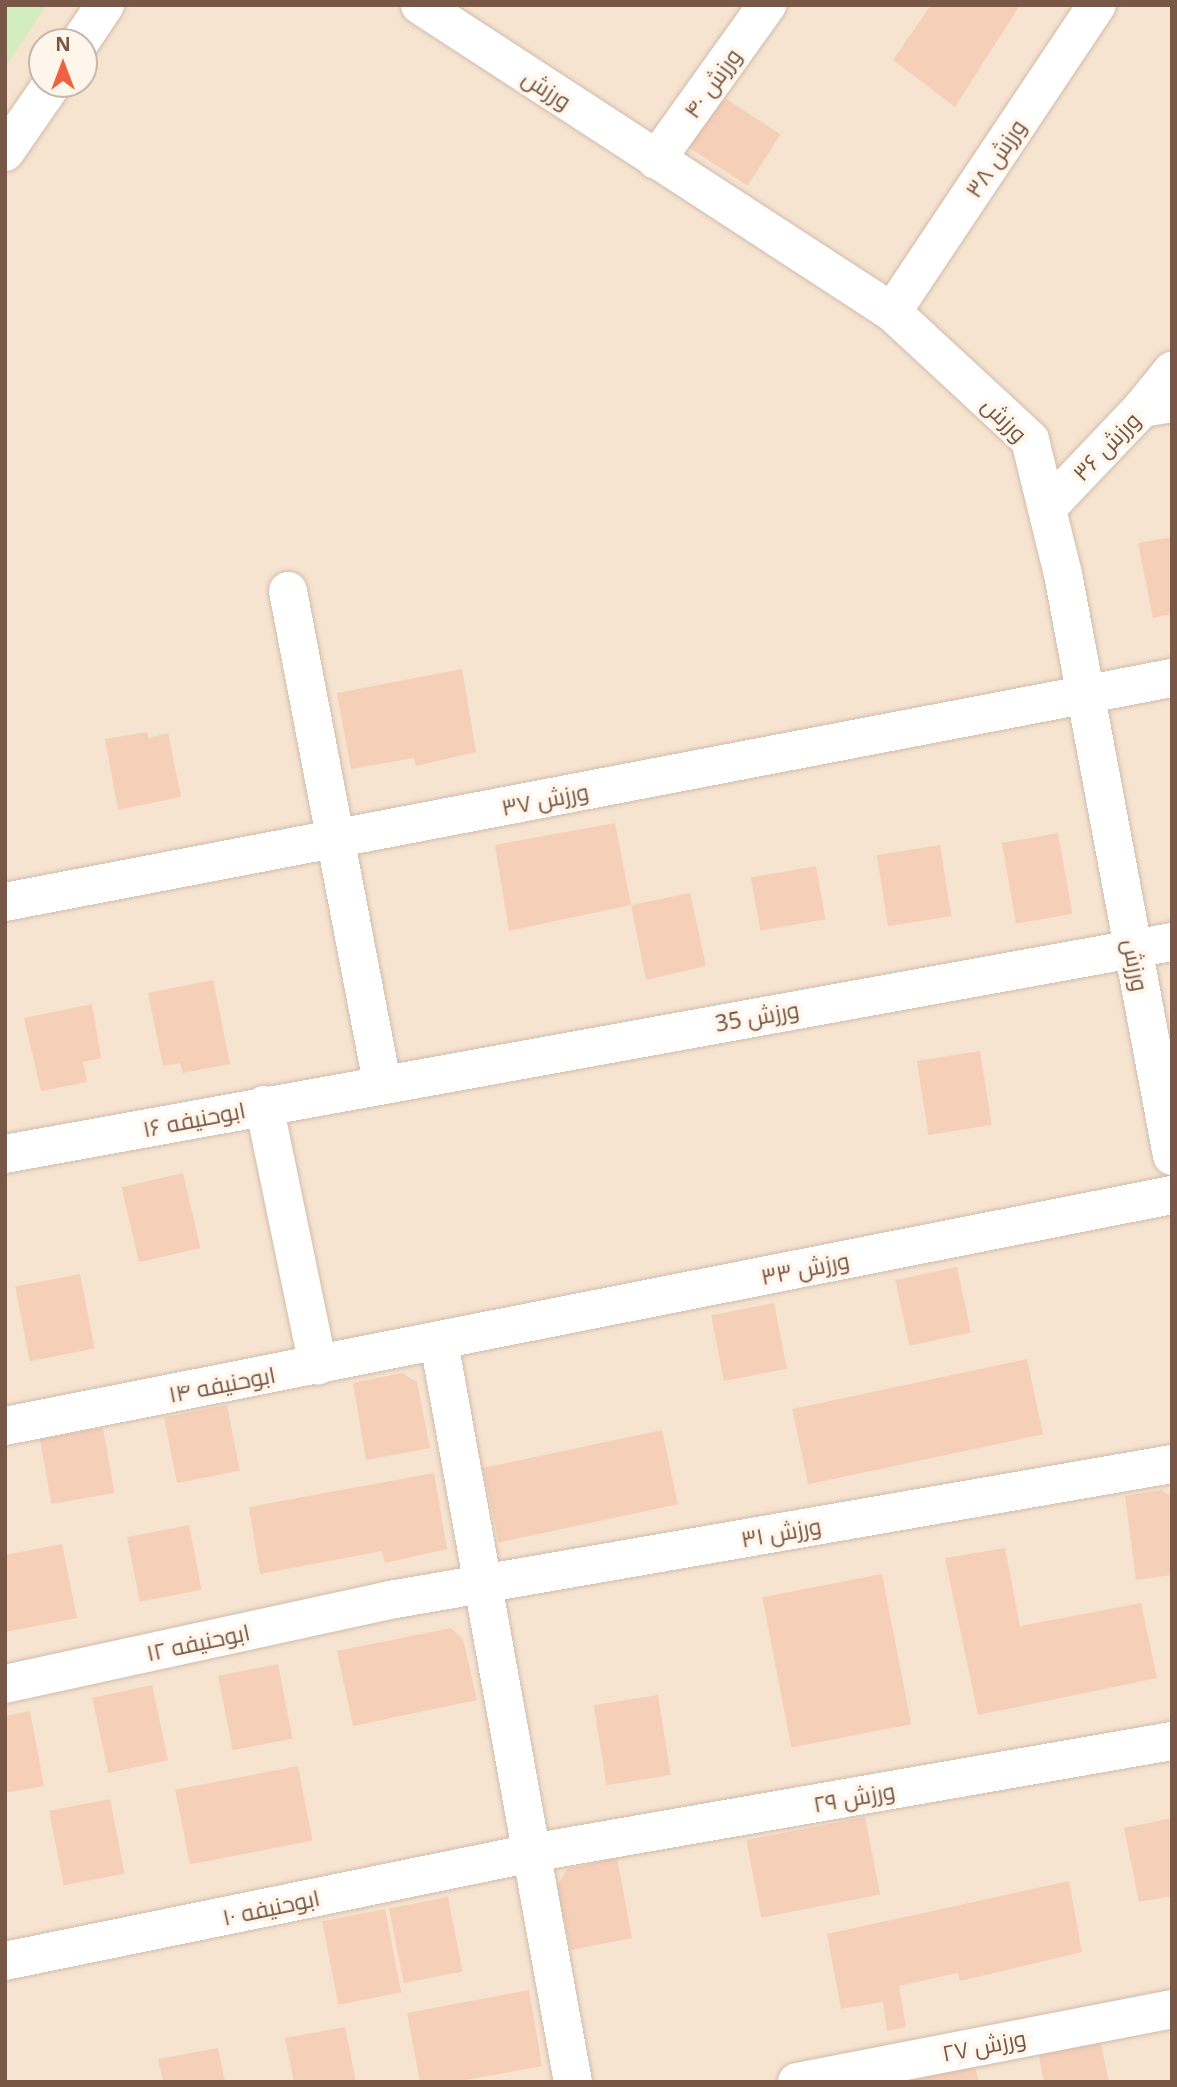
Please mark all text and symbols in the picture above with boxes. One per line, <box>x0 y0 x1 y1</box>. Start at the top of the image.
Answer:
north arrow <box>28 28 98 98</box>
text: N <box>55 31 71 57</box>
street label: ورزش ۴۰ <box>677 43 747 123</box>
street label: ورزش <box>517 63 577 115</box>
street label: ورزش ۳۸ <box>959 114 1031 202</box>
street label: ورزش <box>977 391 1033 447</box>
street label: ورزش ۳۶ <box>1067 406 1145 486</box>
street label: ورزش ۳۷ <box>499 777 591 821</box>
street label: ورزش <box>1117 937 1155 993</box>
street label: ورزش 35 <box>713 995 801 1037</box>
street label: ابوحنیفه ۱۶ <box>140 1096 248 1142</box>
street label: ورزش ۳۳ <box>758 1246 852 1290</box>
street label: ابوحنیفه ۱۴ <box>166 1360 278 1408</box>
street label: ورزش ۳۱ <box>739 1511 823 1553</box>
street label: ابوحنیفه ۱۲ <box>144 1618 252 1666</box>
street label: ورزش ۲۹ <box>811 1776 897 1818</box>
street label: ابوحنیفه ۱۰ <box>220 1883 322 1931</box>
street label: ورزش ۲۷ <box>940 2023 1028 2067</box>

